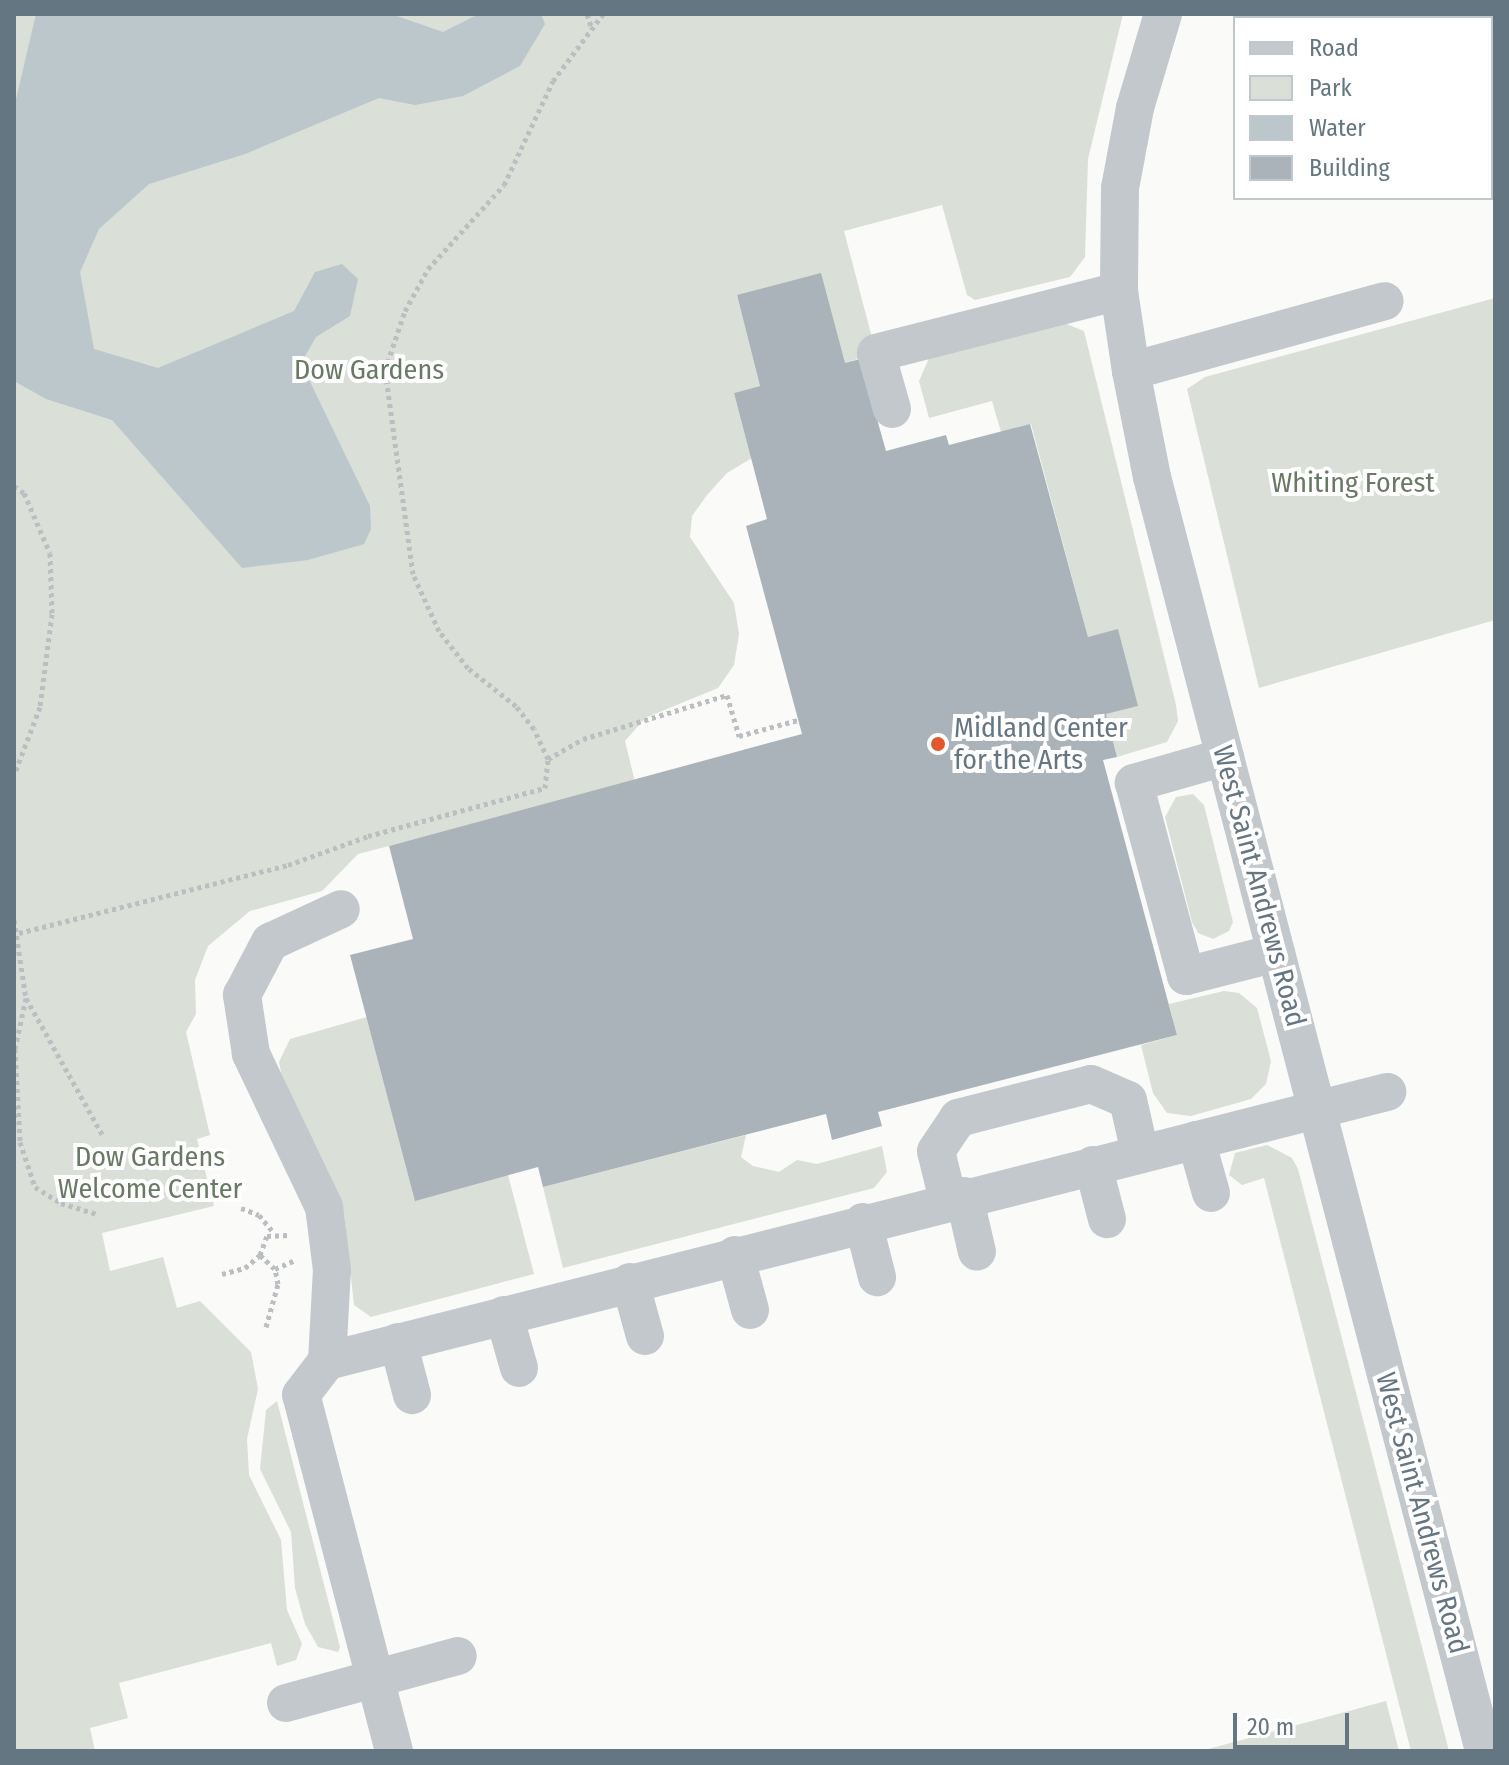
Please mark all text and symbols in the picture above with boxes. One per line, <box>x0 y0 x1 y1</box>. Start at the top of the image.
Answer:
legend <box>1233 16 1493 200</box>
text: Road <box>1309 34 1359 62</box>
text: Park <box>1309 74 1352 102</box>
text: Water <box>1309 114 1366 142</box>
text: Building <box>1309 154 1390 182</box>
park label: Dow Gardens <box>294 353 444 387</box>
park label: Whiting Forest <box>1271 466 1435 500</box>
place label: Midland Center for the Arts <box>954 711 1128 777</box>
marker: Midland Center for the Arts <box>929 735 947 753</box>
street label: West Saint Andrews Road <box>1205 742 1313 1030</box>
park label: Dow Gardens Welcome Center <box>58 1140 242 1206</box>
street label: West Saint Andrews Road <box>1368 1369 1476 1657</box>
scale bar <box>1237 1697 1353 1747</box>
text: 20 m <box>1247 1713 1294 1741</box>

